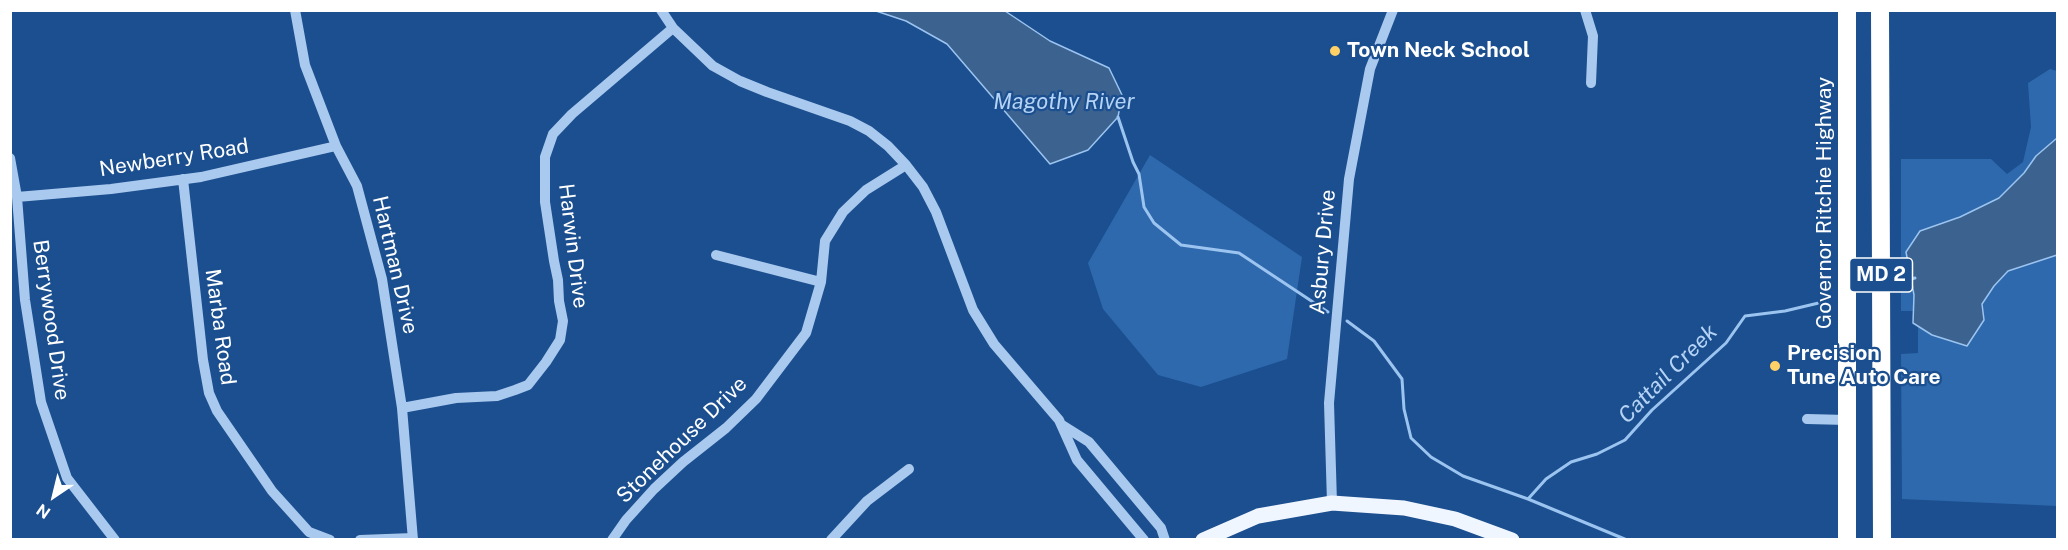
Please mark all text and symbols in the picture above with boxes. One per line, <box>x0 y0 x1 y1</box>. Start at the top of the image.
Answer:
place label: Town Neck School <box>1347 38 1530 64</box>
marker: Town Neck School <box>1328 44 1342 58</box>
street label: Governor Ritchie Highway <box>1812 77 1838 329</box>
water label: Magothy River <box>993 89 1135 115</box>
street label: Newberry Road <box>97 134 251 182</box>
street label: Harwin Drive <box>553 182 593 310</box>
street label: Asbury Drive <box>1305 189 1341 315</box>
street label: Hartman Drive <box>367 194 423 336</box>
street label: Berrywood Drive <box>27 238 75 402</box>
road number: MD 2 <box>1850 258 1912 292</box>
street label: Marba Road <box>199 267 241 387</box>
water label: Cattail Creek <box>1613 319 1723 429</box>
place label: Precision Tune Auto Care <box>1787 341 1941 391</box>
marker: Precision Tune Auto Care <box>1768 359 1782 373</box>
street label: Stonehouse Drive <box>612 371 752 509</box>
north arrow <box>24 466 84 526</box>
text: N <box>33 500 54 523</box>

